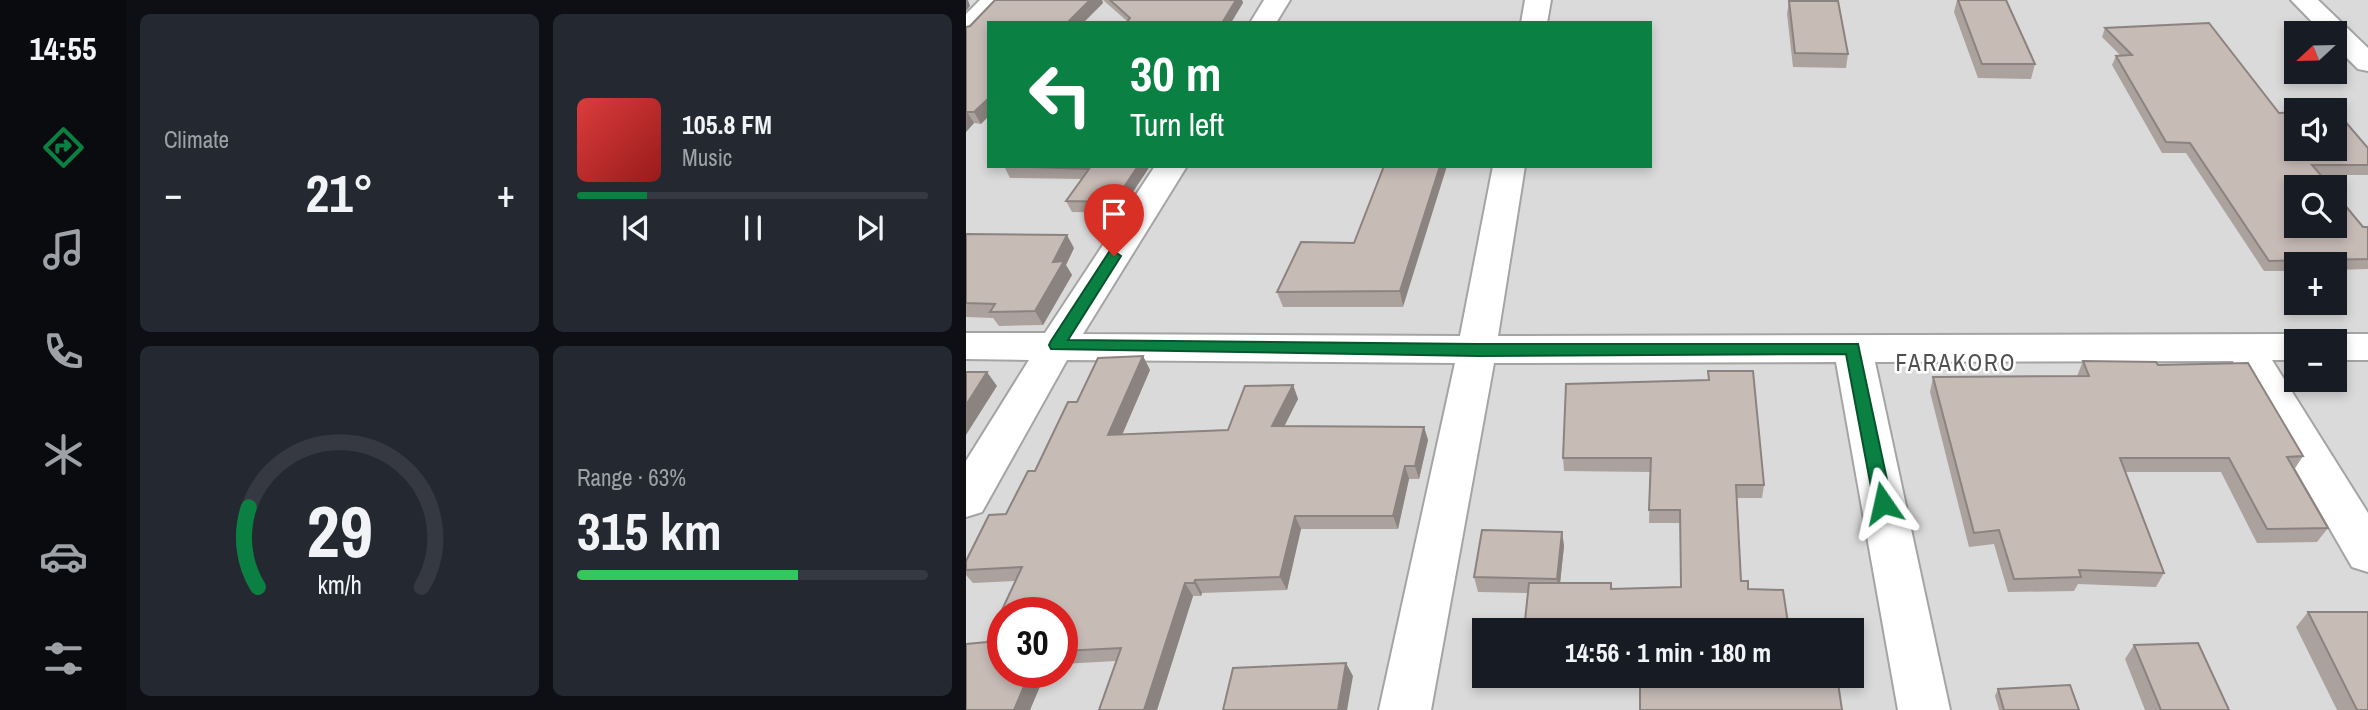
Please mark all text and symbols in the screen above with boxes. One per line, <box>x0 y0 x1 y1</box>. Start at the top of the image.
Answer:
north arrow <box>2284 21 2347 84</box>
map controls <box>2284 21 2347 392</box>
text: 14:55 <box>29 27 97 70</box>
text: 30 m <box>1130 40 1222 106</box>
icon: left <box>1015 49 1106 140</box>
button: sound <box>2284 98 2347 161</box>
text: Turn left <box>1130 103 1224 146</box>
text: 105.8 FM <box>682 107 772 142</box>
icon: directions <box>39 123 88 172</box>
text: Climate <box>164 124 229 155</box>
text: Music <box>682 142 732 173</box>
text: 21° <box>305 158 374 228</box>
text: − <box>164 168 182 219</box>
text: + <box>497 168 515 219</box>
button: search <box>2284 175 2347 238</box>
pin <box>1084 184 1144 256</box>
icon: arrive <box>1095 195 1133 233</box>
icon: previous <box>617 209 655 247</box>
icon: pause <box>734 209 772 247</box>
icon: next <box>851 209 889 247</box>
icon: music <box>39 225 88 274</box>
button: + <box>2284 252 2347 315</box>
icon: phone <box>39 327 88 376</box>
button: − <box>2284 329 2347 392</box>
district label: FARAKORO <box>1896 347 2016 378</box>
icon: climate <box>39 430 88 479</box>
text: Range · 63% <box>577 462 686 493</box>
position arrow <box>1846 466 1920 540</box>
text: 29 <box>306 482 373 580</box>
text: 315 km <box>577 496 722 566</box>
icon: car <box>39 532 88 581</box>
text: km/h <box>317 568 362 602</box>
speed limit sign: 30 <box>987 597 1078 688</box>
icon: filters <box>39 634 88 683</box>
text: 14:56 · 1 min · 180 m <box>1565 635 1771 670</box>

